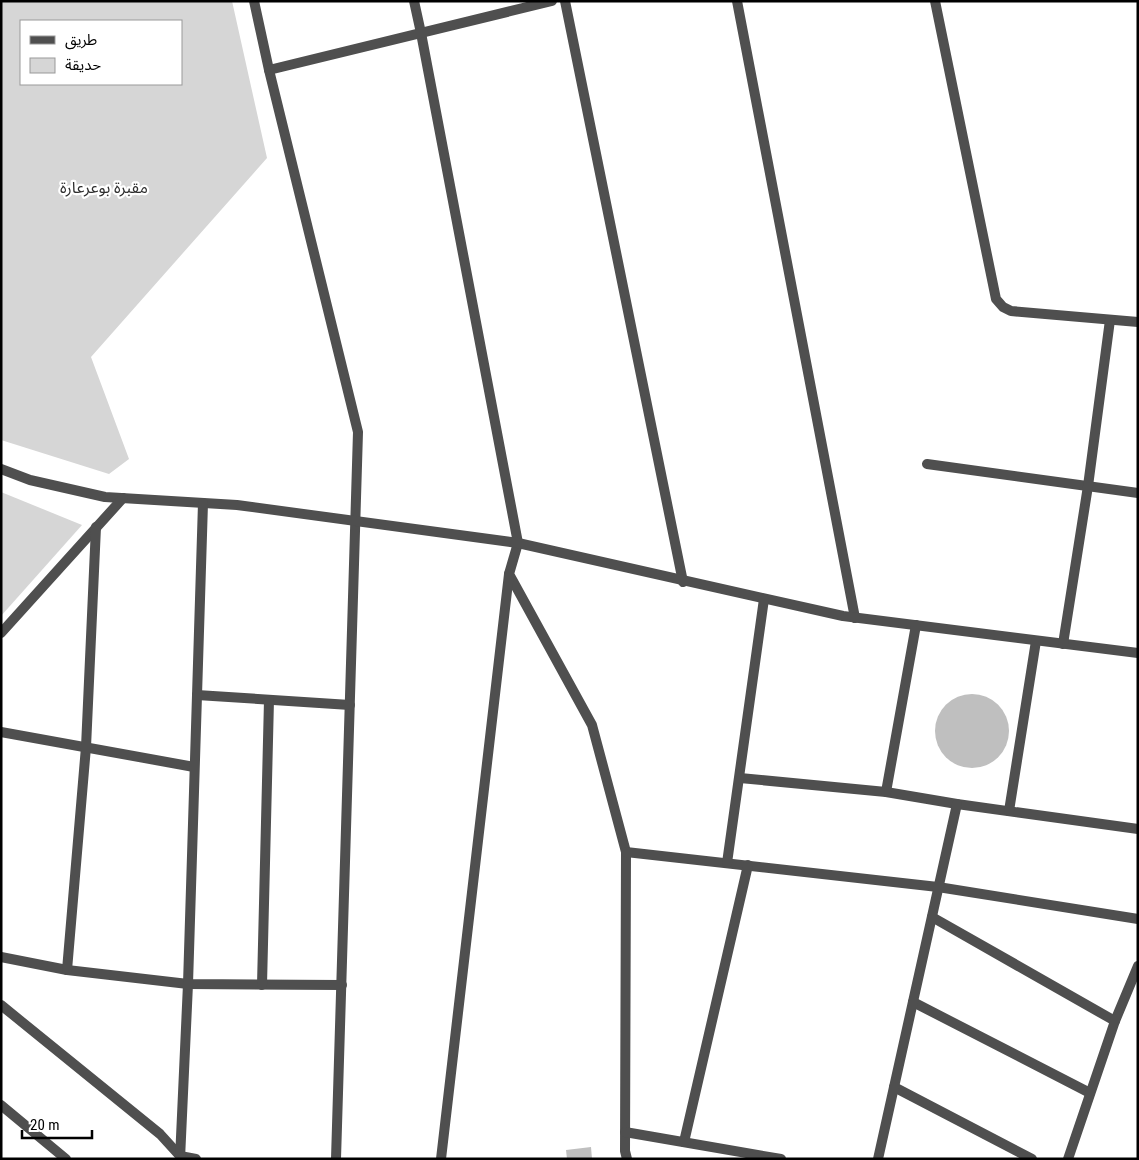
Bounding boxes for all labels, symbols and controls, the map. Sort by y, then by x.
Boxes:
legend [20,20,182,85]
text: طريق [65,31,97,50]
text: حديقة [65,56,101,74]
park label: مقبرة بوعرعارة [60,178,148,197]
scale bar [22,1108,92,1140]
text: 20 m [30,1116,60,1134]

